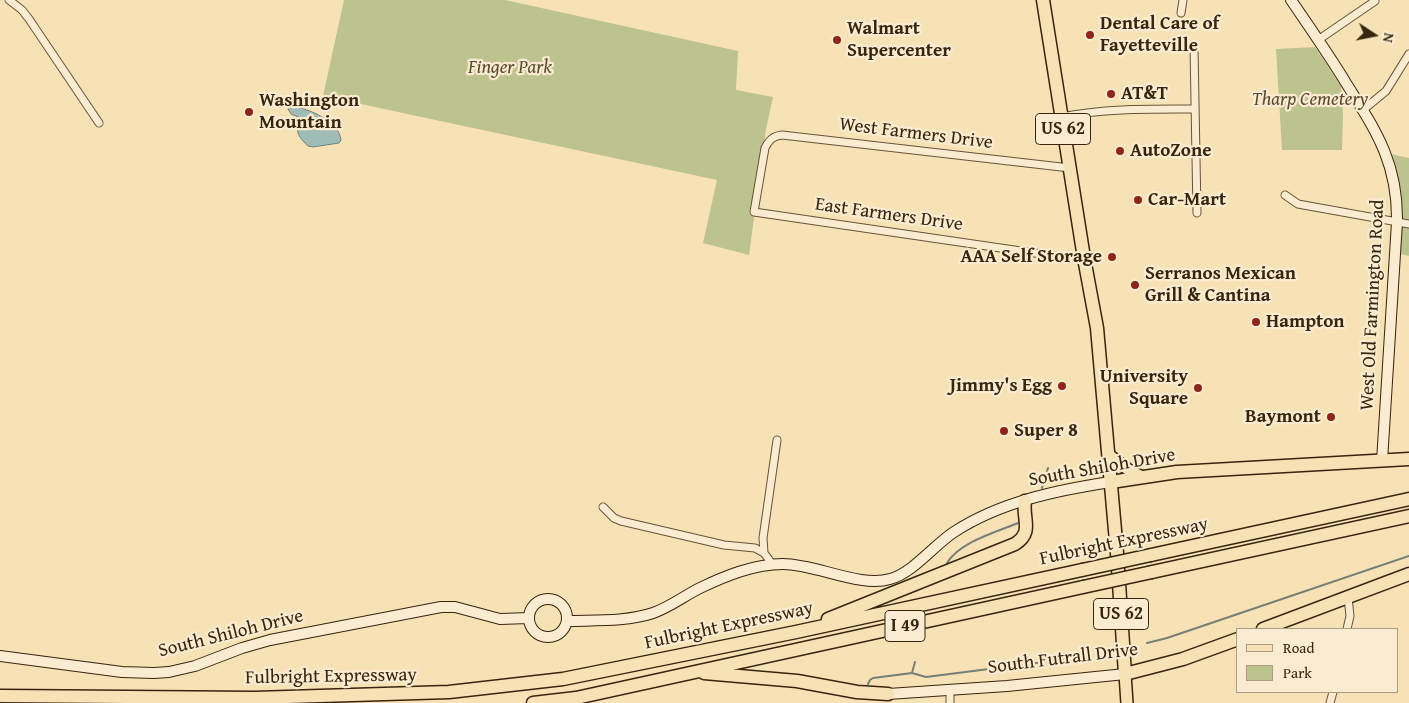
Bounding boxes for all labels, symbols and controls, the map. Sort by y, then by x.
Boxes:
north arrow [1349,10,1399,60]
place label: Dental Care of Fayetteville [1100,13,1219,57]
place label: Walmart Supercenter [847,18,951,62]
marker: Dental Care of Fayetteville [1084,29,1096,41]
text: N [1378,31,1399,44]
marker: Walmart Supercenter [831,34,843,46]
park label: Finger Park [468,57,552,79]
place label: AT&T [1121,83,1168,105]
marker: AT&T [1105,88,1117,100]
park label: Tharp Cemetery [1252,89,1368,111]
place label: Washington Mountain [259,90,359,134]
marker: Washington Mountain [243,106,255,118]
street label: West Farmers Drive [838,113,994,155]
road number: US 62 [1036,114,1090,144]
place label: AutoZone [1130,140,1212,162]
marker: AutoZone [1114,145,1126,157]
place label: Car-Mart [1148,189,1226,211]
street label: East Farmers Drive [814,193,964,237]
marker: Car-Mart [1132,194,1144,206]
street label: West Old Farmington Road [1356,199,1390,411]
place label: AAA Self Storage [960,246,1102,268]
marker: AAA Self Storage [1106,251,1118,263]
place label: Serranos Mexican Grill & Cantina [1145,263,1296,307]
marker: Serranos Mexican Grill & Cantina [1129,279,1141,291]
place label: Hampton [1266,311,1345,333]
marker: Hampton [1250,316,1262,328]
place label: University Square [1100,366,1188,410]
place label: Jimmy's Egg [949,375,1052,397]
marker: Jimmy's Egg [1056,380,1068,392]
marker: University Square [1192,382,1204,394]
place label: Baymont [1245,406,1321,428]
marker: Baymont [1325,411,1337,423]
place label: Super 8 [1014,420,1078,442]
marker: Super 8 [998,425,1010,437]
street label: South Shiloh Drive [1027,444,1177,492]
street label: Fulbright Expressway [1038,513,1210,571]
street label: Fulbright Expressway [643,597,815,655]
road number: US 62 [1094,598,1148,630]
street label: South Shiloh Drive [156,605,306,663]
road number: I 49 [885,610,925,642]
legend [1236,628,1399,693]
text: Road [1283,637,1314,658]
street label: South Futrall Drive [987,638,1139,680]
text: Park [1283,662,1312,683]
street label: Fulbright Expressway [245,664,417,690]

